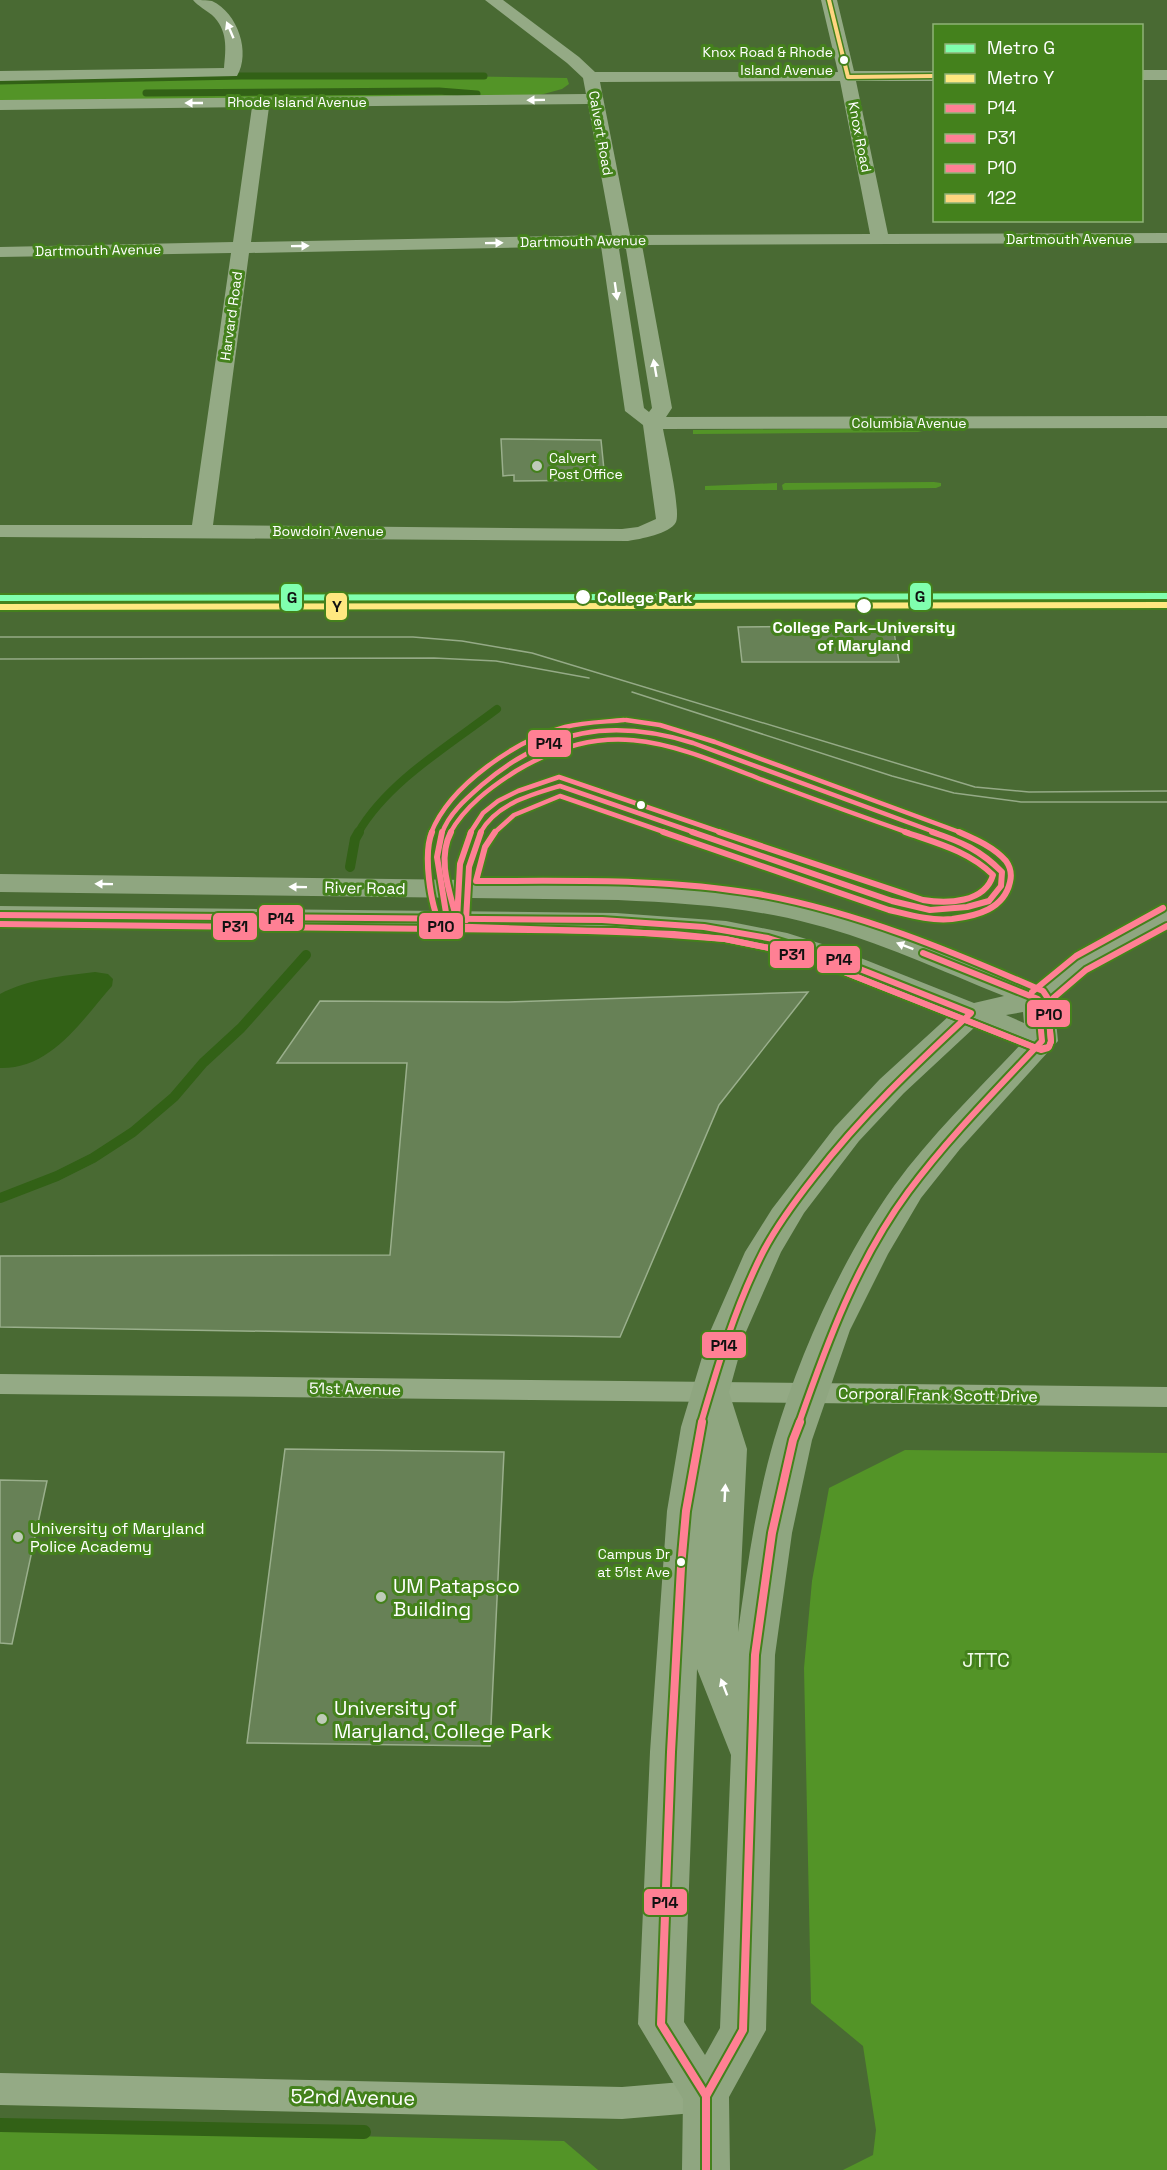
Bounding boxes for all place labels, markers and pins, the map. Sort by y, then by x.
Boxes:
place label: Knox Road & Rhode Island Avenue [702,43,833,79]
marker: Knox Road & Rhode Island Avenue [838,54,850,66]
place label: Calvert Post Office [549,449,623,483]
marker: Calvert Post Office [530,459,544,473]
place label: College Park [597,587,692,608]
marker: College Park [574,588,592,606]
marker: College Park–University of Maryland [855,597,873,615]
place label: College Park–University of Maryland [773,617,955,656]
unlabelled marker [635,799,647,811]
place label: University of Maryland Police Academy [30,1518,205,1557]
marker: University of Maryland Police Academy [11,1530,25,1544]
place label: Campus Dr at 51st Ave [597,1545,670,1581]
marker: Campus Dr at 51st Ave [675,1556,687,1568]
place label: UM Patapsco Building [393,1573,520,1622]
marker: UM Patapsco Building [374,1590,388,1604]
place label: University of Maryland, College Park [334,1695,552,1744]
marker: University of Maryland, College Park [315,1712,329,1726]

